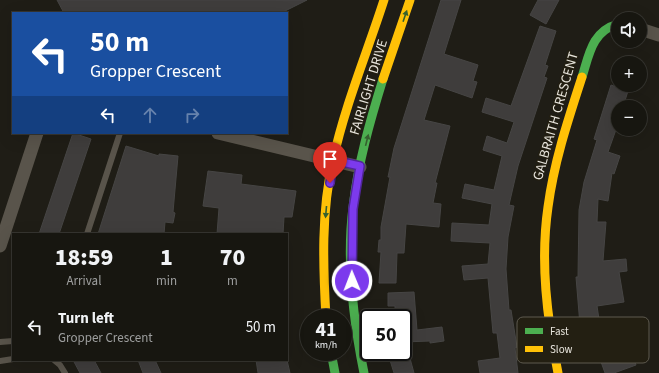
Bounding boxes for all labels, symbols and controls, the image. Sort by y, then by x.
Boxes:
one-way arrow [402,10,408,22]
map controls [611,12,647,136]
button: sound [611,12,647,48]
text: 50 m [90,22,149,62]
icon: left [24,28,76,80]
street label: FAIRLIGHT DRIVE [345,37,393,138]
street label: GALBRAITH CRESCENT [528,49,584,183]
button: + [611,56,647,92]
text: Gropper Crescent [90,59,221,84]
button: − [611,100,647,136]
icon: left [97,104,119,126]
icon: ahead [139,104,161,126]
icon: right [181,104,203,126]
one-way arrow [364,134,370,146]
pin [313,142,347,183]
icon: arrive [319,148,341,170]
one-way arrow [323,206,329,219]
text: 18:59 [55,240,113,275]
text: 1 [160,240,173,275]
text: 70 [220,240,245,275]
position arrow [331,260,373,302]
text: Arrival [67,272,101,290]
text: min [156,272,177,290]
text: m [227,272,238,290]
text: Turn left [58,308,114,329]
speed limit sign: 50 [360,309,412,361]
icon: left [24,316,46,338]
text: 41 [315,316,337,344]
text: 50 m [246,317,276,338]
legend [517,317,649,363]
text: Fast [550,324,569,339]
text: Gropper Crescent [58,329,153,347]
text: km/h [315,338,337,352]
text: Slow [550,342,573,357]

